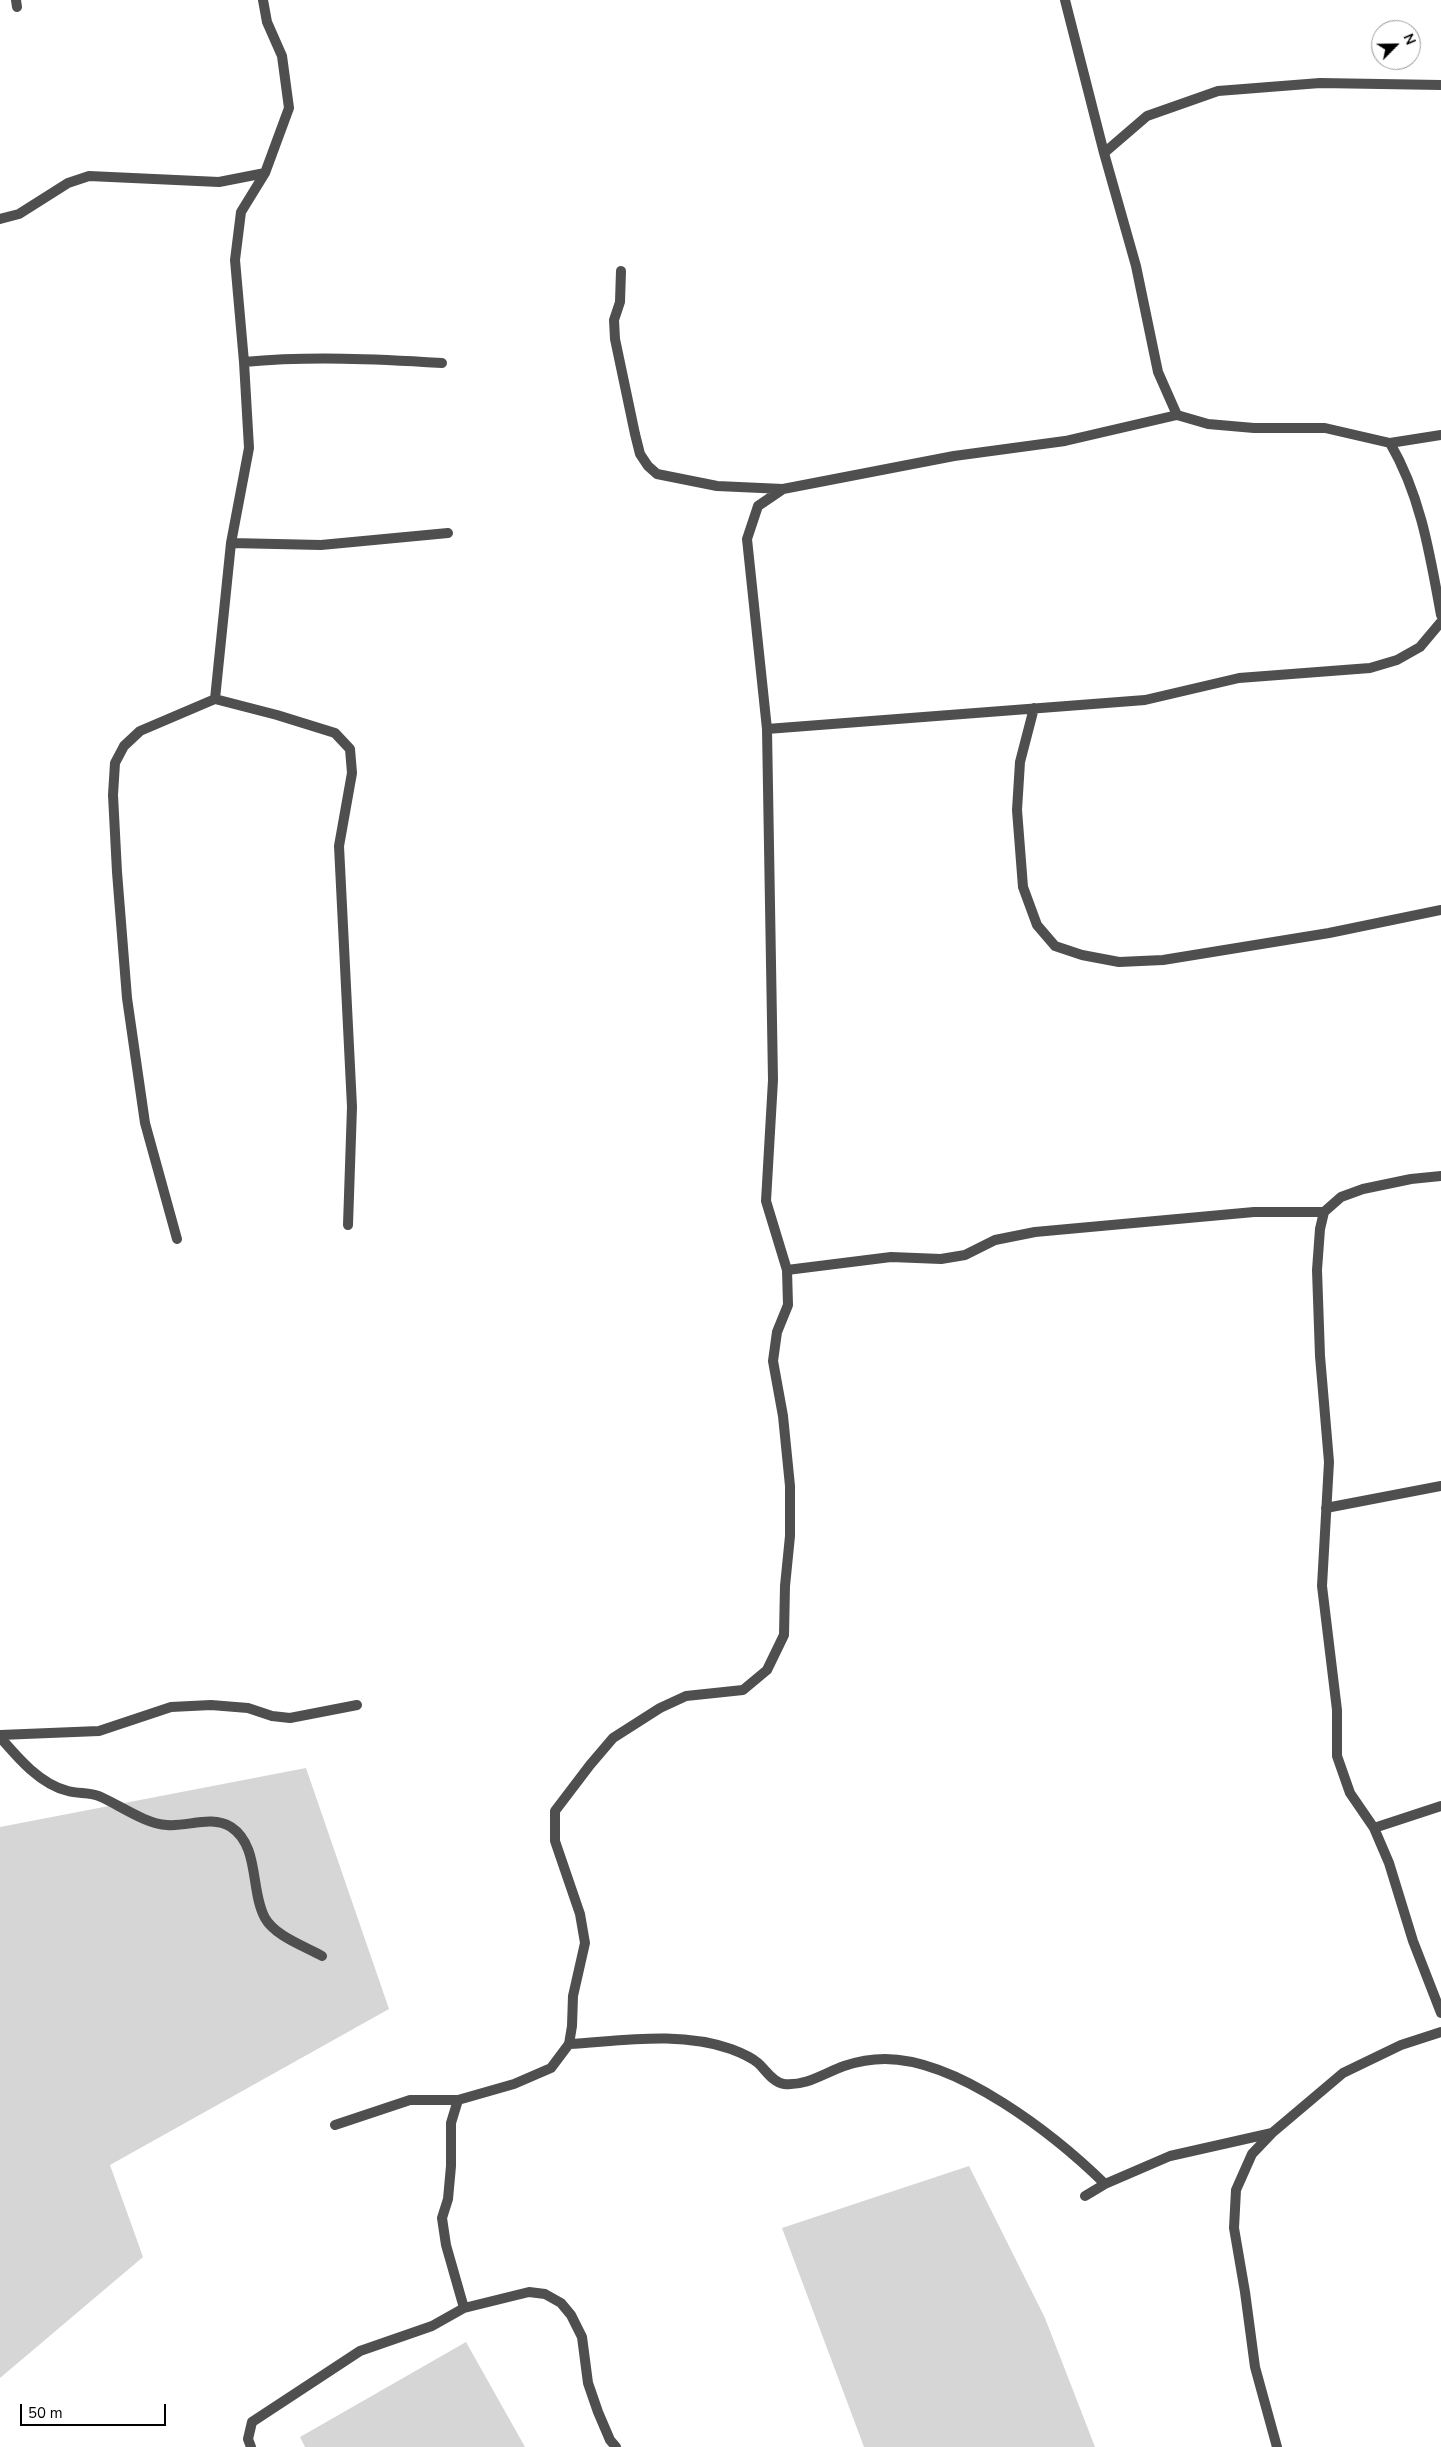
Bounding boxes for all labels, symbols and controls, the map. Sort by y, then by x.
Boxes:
north arrow [1371,20,1421,70]
text: N [1399,31,1420,48]
scale bar [22,2394,169,2426]
text: 50 m [28,2403,63,2423]

